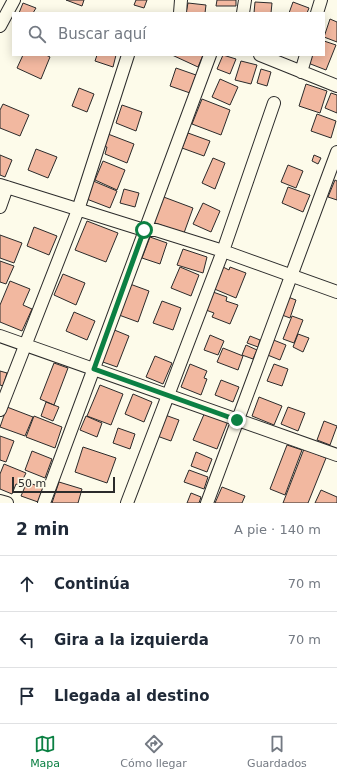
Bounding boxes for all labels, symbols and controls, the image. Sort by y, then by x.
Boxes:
search box [12,12,325,56]
icon: search [26,23,48,45]
text: Buscar aquí [58,25,146,43]
route start [135,221,153,239]
route end [228,411,246,429]
scale bar [12,475,115,494]
text: 50 m [18,477,46,490]
text: 2 min [16,519,69,539]
text: A pie · 140 m [234,522,321,537]
icon: ahead [16,573,38,595]
text: Continúa [54,575,130,593]
text: 70 m [288,576,321,591]
icon: left [16,629,38,651]
text: Gira a la izquierda [54,631,209,649]
text: 70 m [288,632,321,647]
icon: arrive [16,685,38,707]
text: Llegada al destino [54,687,209,705]
tab: Mapa [30,733,60,770]
tab: Cómo llegar [120,733,187,770]
tab: Guardados [247,733,307,770]

